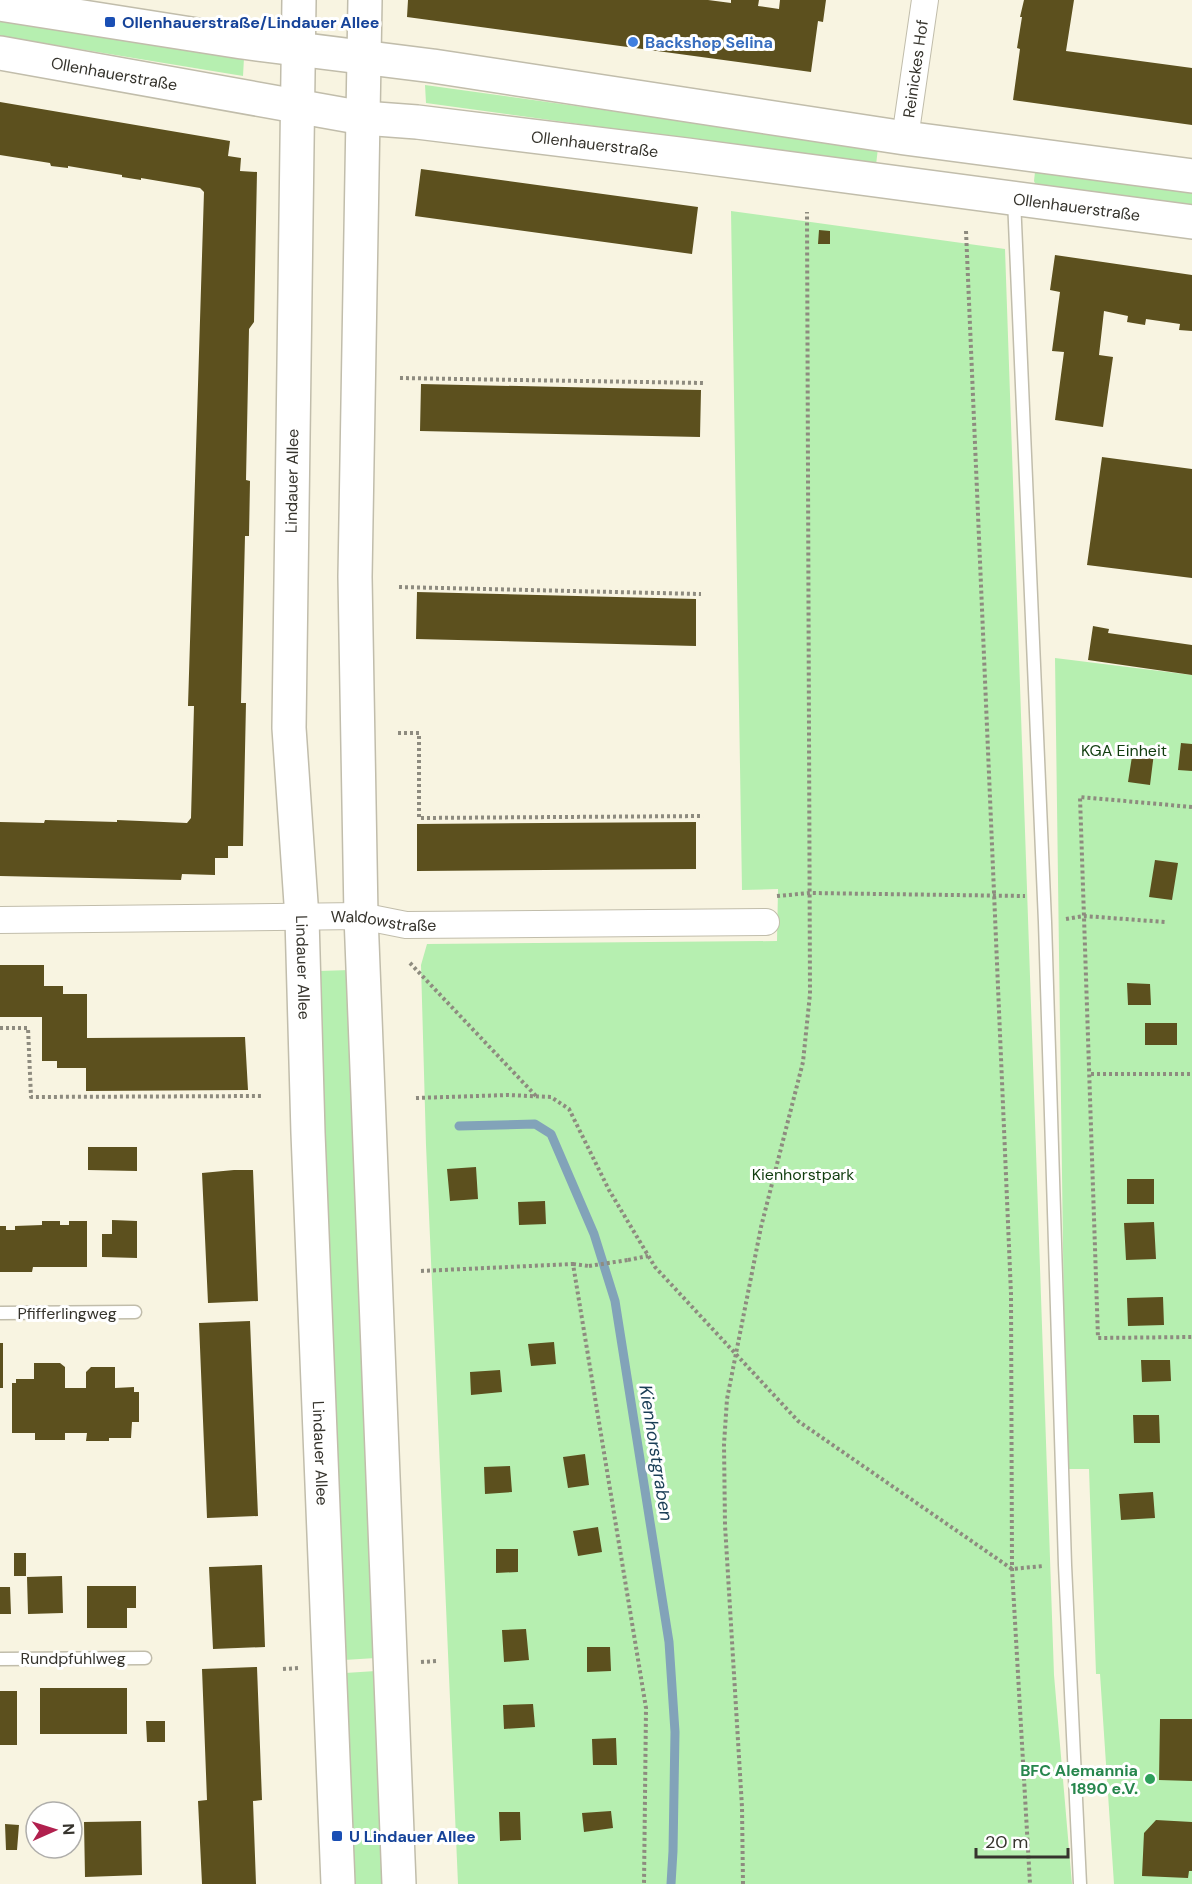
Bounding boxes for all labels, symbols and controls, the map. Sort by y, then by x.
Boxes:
place label: Ollenhauerstraße/Lindauer Allee [122,12,380,33]
marker: Ollenhauerstraße/Lindauer Allee [103,15,117,29]
street label: Reinickes Hof [898,18,933,119]
place label: Backshop Selina [645,32,773,53]
marker: Backshop Selina [626,35,640,49]
street label: Ollenhauerstraße [49,52,179,95]
street label: Ollenhauerstraße [530,126,660,162]
street label: Ollenhauerstraße [1012,188,1141,226]
street label: Lindauer Allee [281,429,303,533]
park label: KGA Einheit [1081,740,1167,761]
street label: Waldowstraße [331,905,436,936]
street label: Lindauer Allee [291,915,315,1020]
park label: Kienhorstpark [752,1164,854,1185]
street label: Pfifferlingweg [17,1303,117,1324]
water label: Kienhorstgraben [633,1383,679,1523]
street label: Lindauer Allee [308,1400,333,1506]
street label: Rundpfuhlweg [20,1648,126,1669]
place label: BFC Alemannia 1890 e.V. [1020,1760,1138,1799]
marker: BFC Alemannia 1890 e.V. [1143,1772,1157,1786]
north arrow [24,1800,84,1860]
scale bar [976,1821,1068,1859]
text: N [58,1823,79,1836]
place label: U Lindauer Allee [349,1826,476,1847]
marker: U Lindauer Allee [330,1829,344,1843]
text: 20 m [985,1830,1028,1854]

